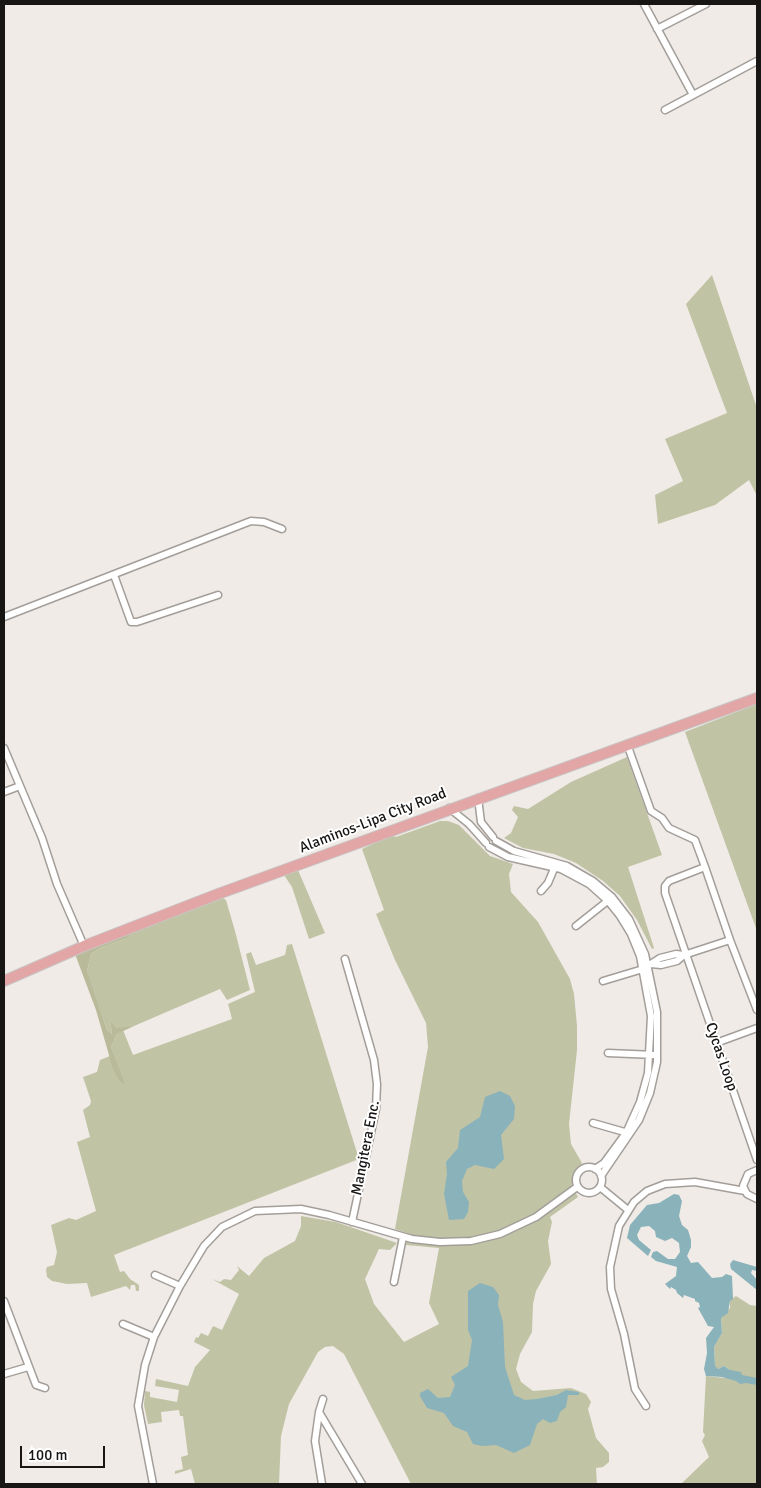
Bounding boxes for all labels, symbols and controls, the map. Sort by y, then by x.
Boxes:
street label: Alaminos-Lipa City Road [297,785,449,857]
street label: Cycas Loop [701,1020,741,1094]
street label: Mangitera Enc. [348,1099,384,1197]
scale bar [22,1436,108,1468]
text: 100 m [28,1446,68,1464]

